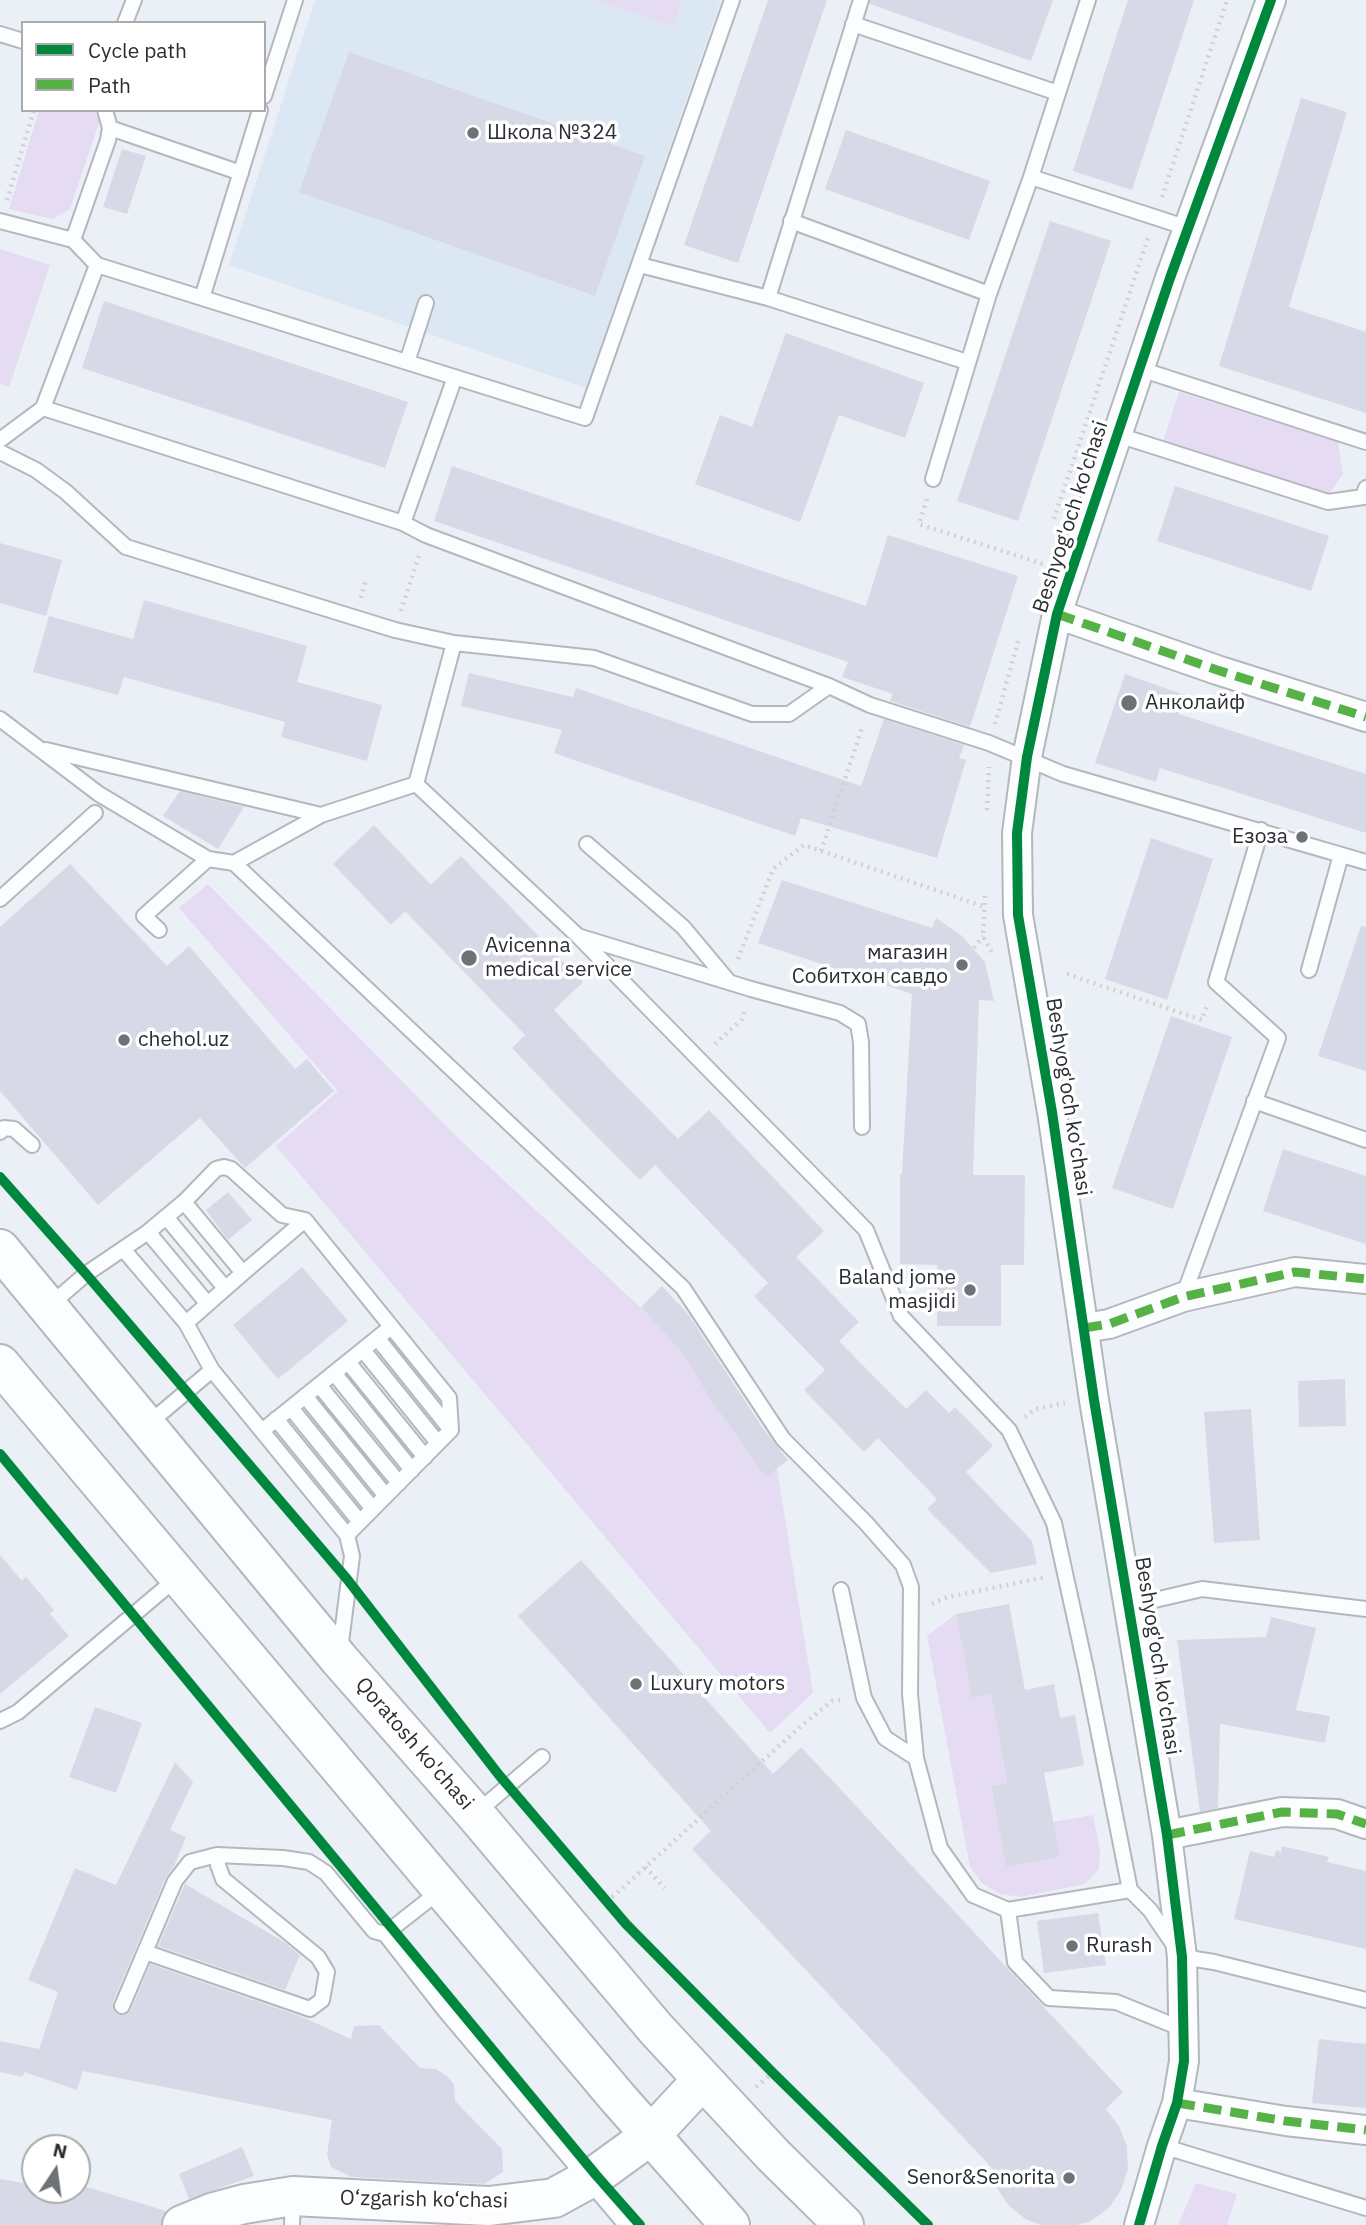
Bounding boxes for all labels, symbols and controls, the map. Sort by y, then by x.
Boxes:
legend [21,21,266,112]
text: Cycle path [88,36,187,64]
text: Path [88,71,131,99]
place label: Школа №324 [487,120,617,146]
marker: Школа №324 [465,125,481,141]
street label: Beshyog'och ko'chasi [1028,418,1114,616]
place label: Анколайф [1145,690,1245,716]
marker: Анколайф [1119,693,1139,713]
place label: Езоза [1232,824,1288,850]
marker: Езоза [1294,829,1310,845]
place label: Avicenna medical service [485,933,632,983]
place label: магазин Собитхон савдо [792,940,948,990]
marker: Avicenna medical service [459,948,479,968]
marker: магазин Собитхон савдо [954,957,970,973]
street label: Beshyog'och ko'chasi [1040,996,1096,1198]
place label: chehol.uz [138,1027,229,1053]
marker: chehol.uz [116,1032,132,1048]
place label: Baland jome masjidi [838,1265,956,1315]
marker: Baland jome masjidi [962,1282,978,1298]
street label: Beshyog'och ko'chasi [1129,1555,1185,1757]
place label: Luxury motors [650,1671,785,1697]
street label: Qoratosh ko'chasi [350,1673,478,1815]
marker: Luxury motors [628,1676,644,1692]
place label: Rurash [1086,1933,1152,1959]
marker: Rurash [1064,1938,1080,1954]
north arrow [21,2134,91,2204]
text: N [51,2137,70,2164]
place label: Senor&Senorita [907,2165,1055,2191]
marker: Senor&Senorita [1061,2170,1077,2186]
street label: O‘zgarish ko‘chasi [340,2186,508,2214]

